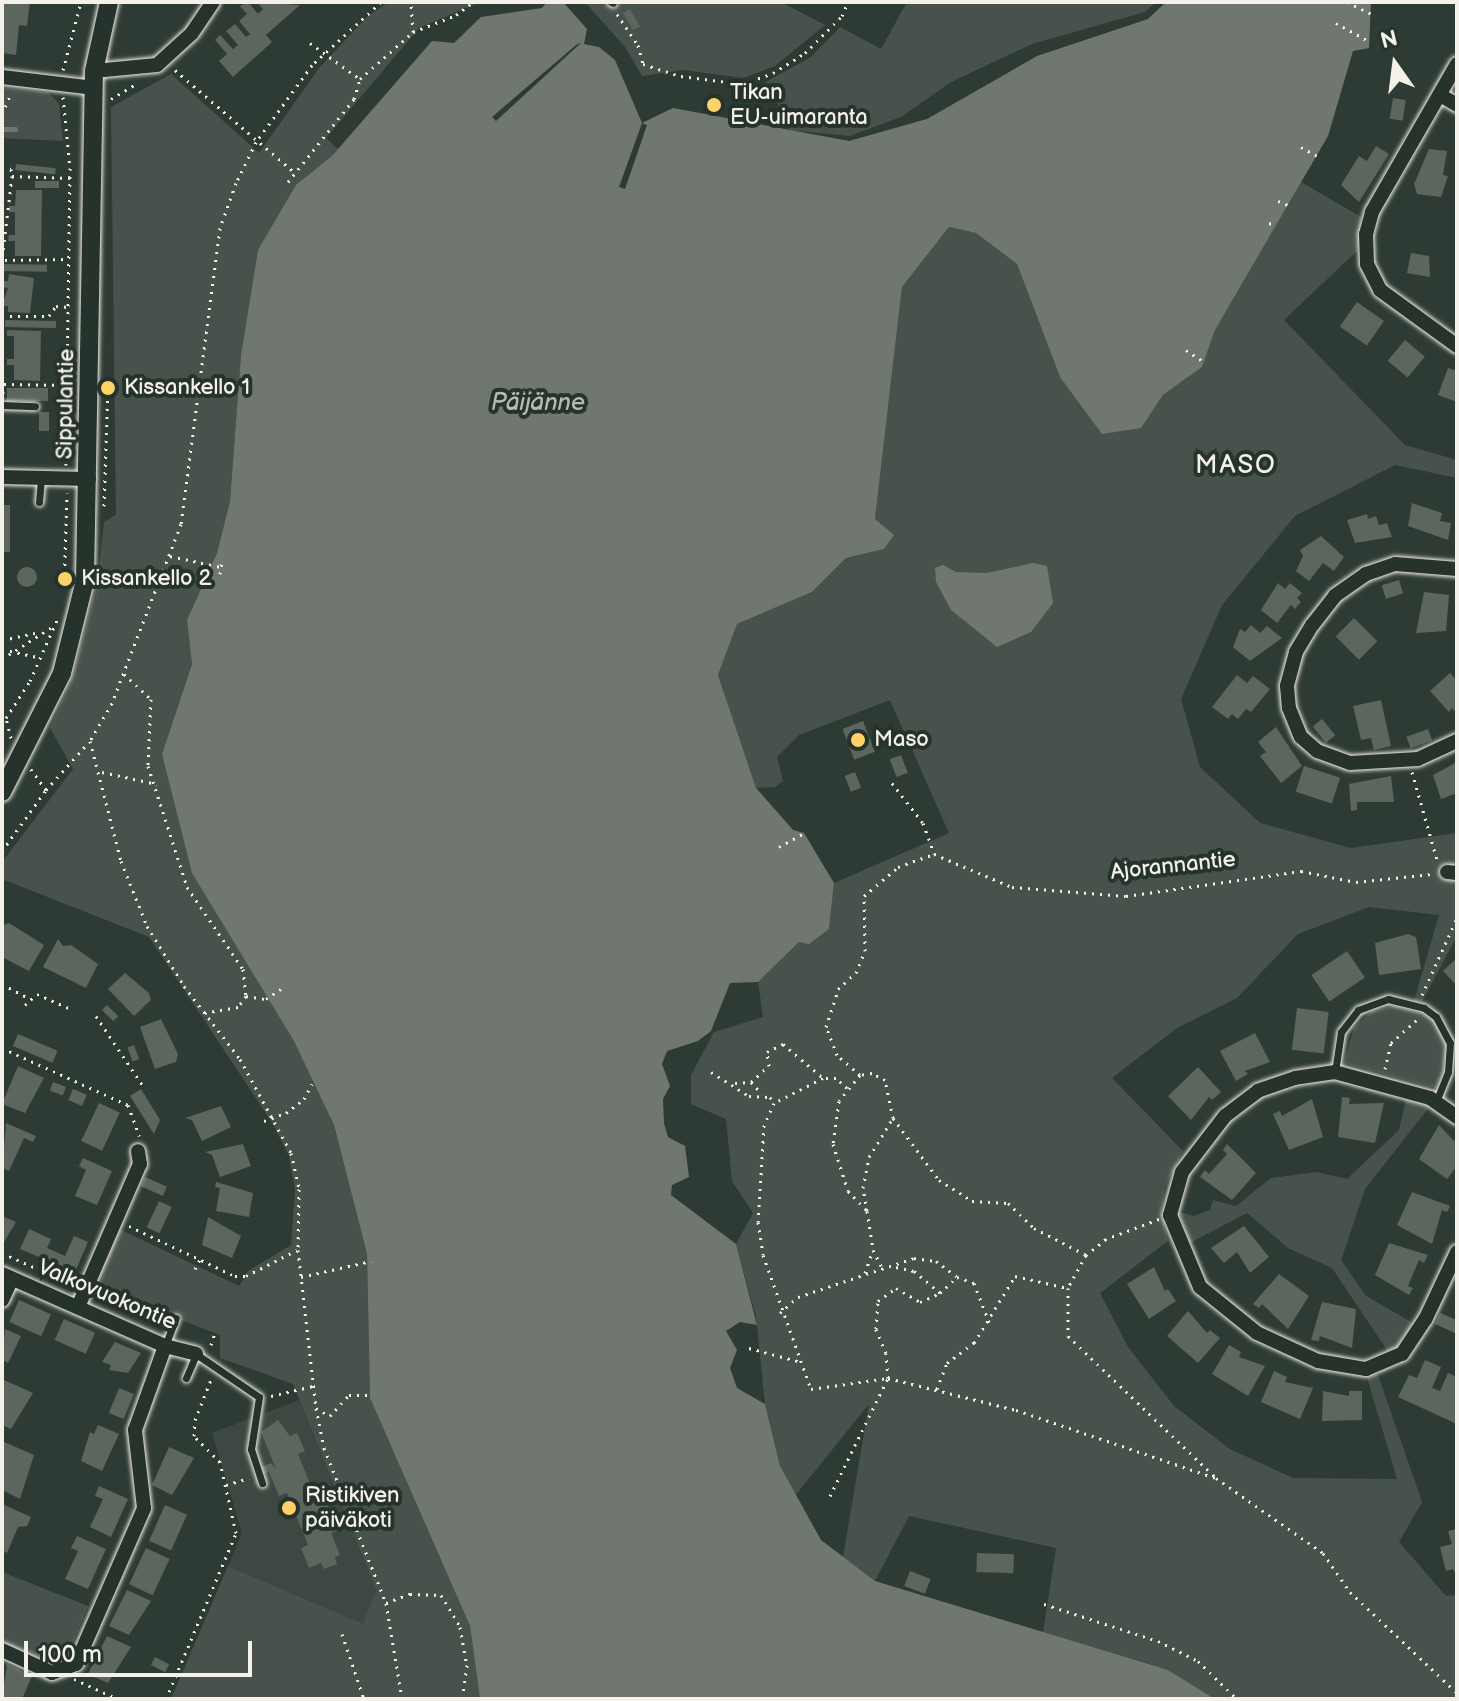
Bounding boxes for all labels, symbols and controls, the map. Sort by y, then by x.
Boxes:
north arrow [1355,24,1435,104]
text: N [1378,25,1400,55]
place label: Tikan EU-uimaranta [730,79,868,130]
marker: Tikan EU-uimaranta [705,96,723,114]
street label: Sippulantie [52,348,80,460]
place label: Kissankello 1 [124,375,250,401]
marker: Kissankello 1 [99,379,117,397]
water label: Päijänne [491,389,585,417]
district label: MASO [1195,450,1277,482]
place label: Kissankello 2 [81,566,212,592]
marker: Kissankello 2 [56,570,74,588]
place label: Maso [874,727,929,753]
marker: Maso [849,731,867,749]
street label: Ajorannantie [1109,846,1237,886]
street label: Valkovuokontie [34,1254,180,1336]
place label: Ristikiven päiväkoti [305,1482,400,1534]
marker: Ristikiven päiväkoti [280,1499,298,1517]
scale bar [28,1625,256,1675]
text: 100 m [38,1640,102,1669]

